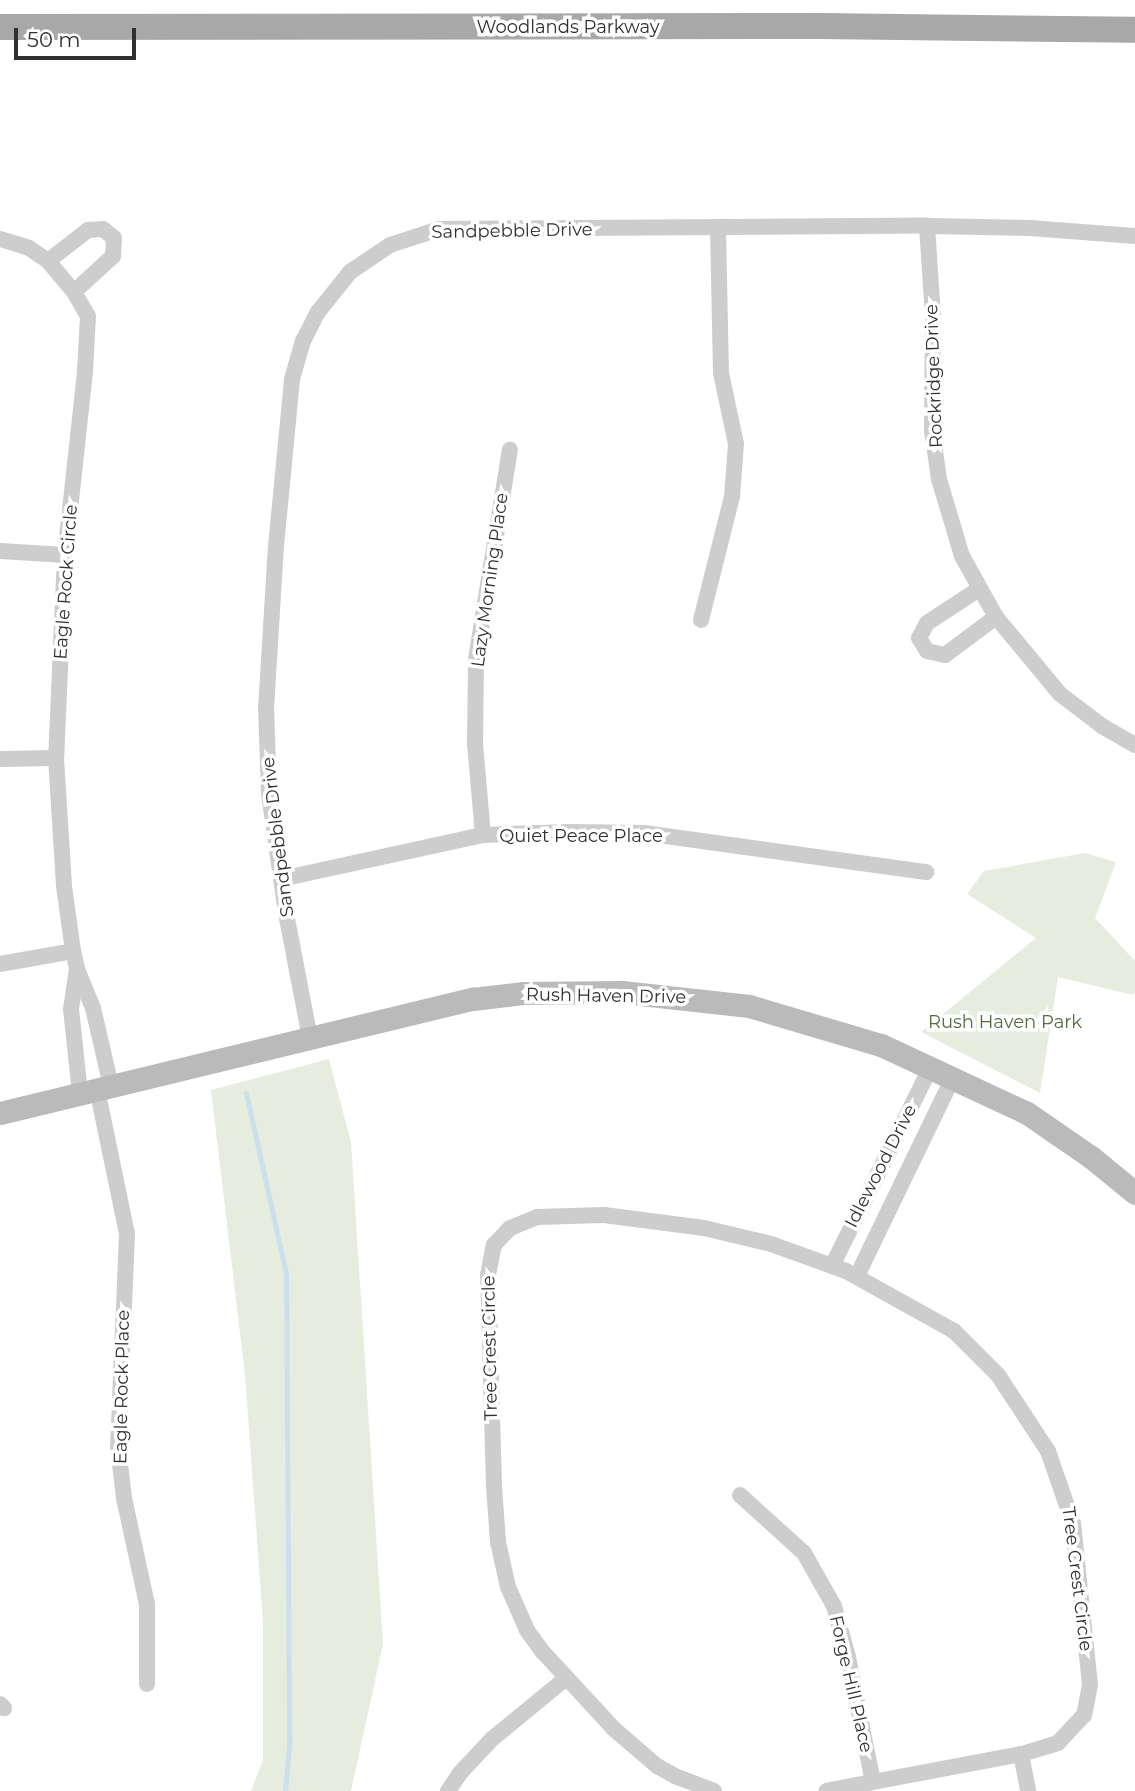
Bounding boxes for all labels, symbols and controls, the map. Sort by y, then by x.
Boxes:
scale bar [18,14,140,58]
street label: Woodlands Parkway [476,16,660,38]
text: 50 m [27,27,81,52]
street label: Sandpebble Drive [431,219,593,243]
street label: Rockridge Drive [921,304,947,448]
street label: Lazy Morning Place [467,492,513,668]
street label: Eagle Rock Circle [50,504,82,660]
street label: Sandpebble Drive [257,756,299,918]
street label: Quiet Peace Place [499,825,663,847]
street label: Rush Haven Drive [526,984,686,1008]
park label: Rush Haven Park [928,1011,1082,1033]
street label: Idlewood Drive [841,1101,921,1231]
street label: Tree Crest Circle [478,1275,502,1421]
street label: Eagle Rock Place [110,1310,134,1464]
street label: Tree Crest Circle [1057,1506,1097,1652]
street label: Forge Hill Place [825,1613,877,1755]

